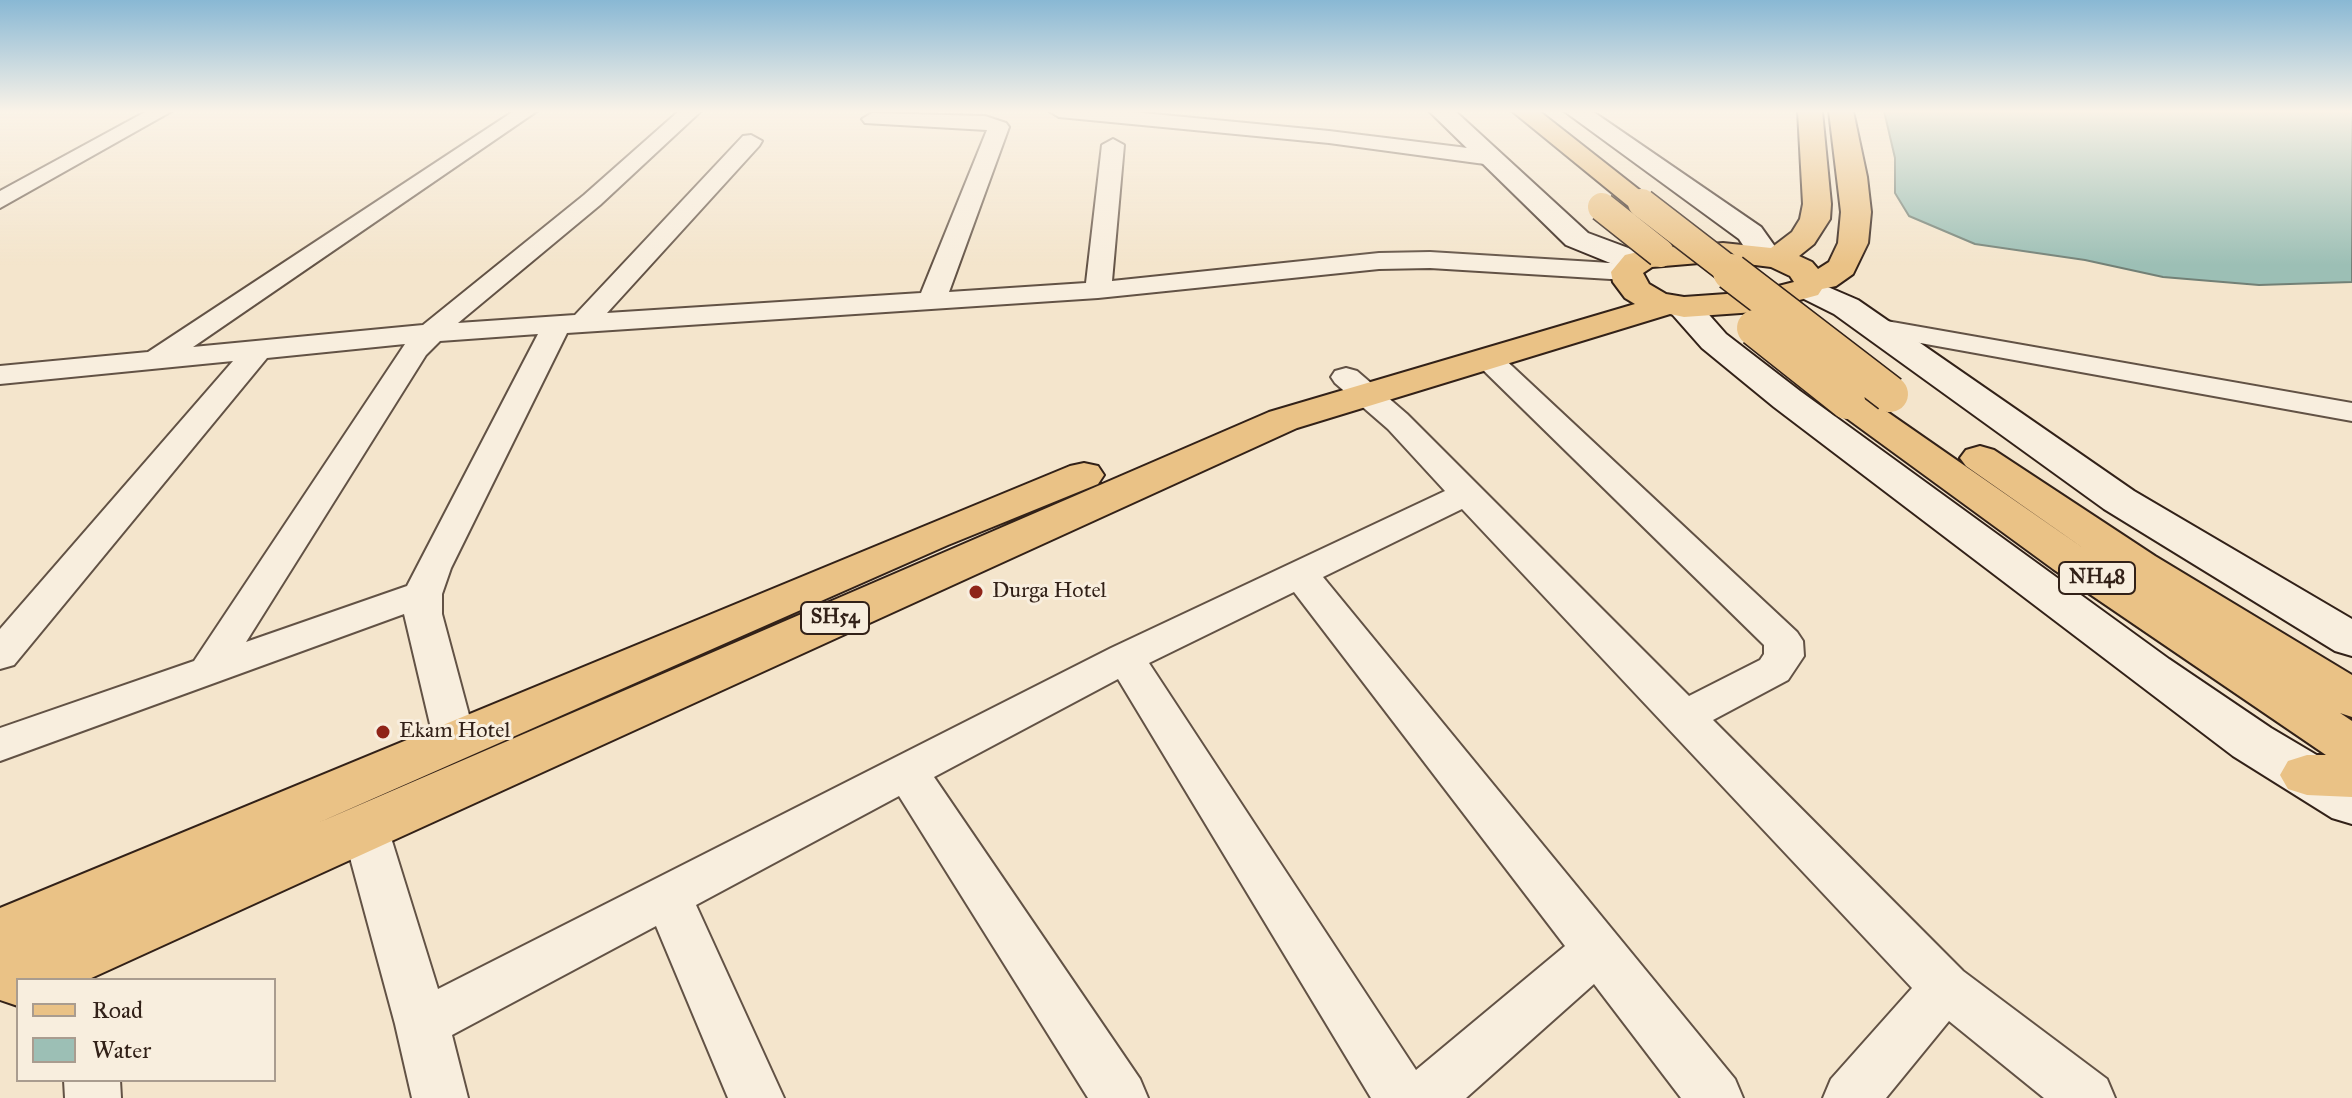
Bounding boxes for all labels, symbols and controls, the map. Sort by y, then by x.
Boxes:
road number: NH48 [2059,562,2135,594]
place label: Durga Hotel [992,579,1107,605]
marker: Durga Hotel [967,583,985,601]
road number: SH54 [801,602,869,634]
place label: Ekam Hotel [399,719,510,745]
marker: Ekam Hotel [374,723,392,741]
legend [16,978,276,1082]
text: Road [92,995,143,1025]
text: Water [92,1035,151,1065]

